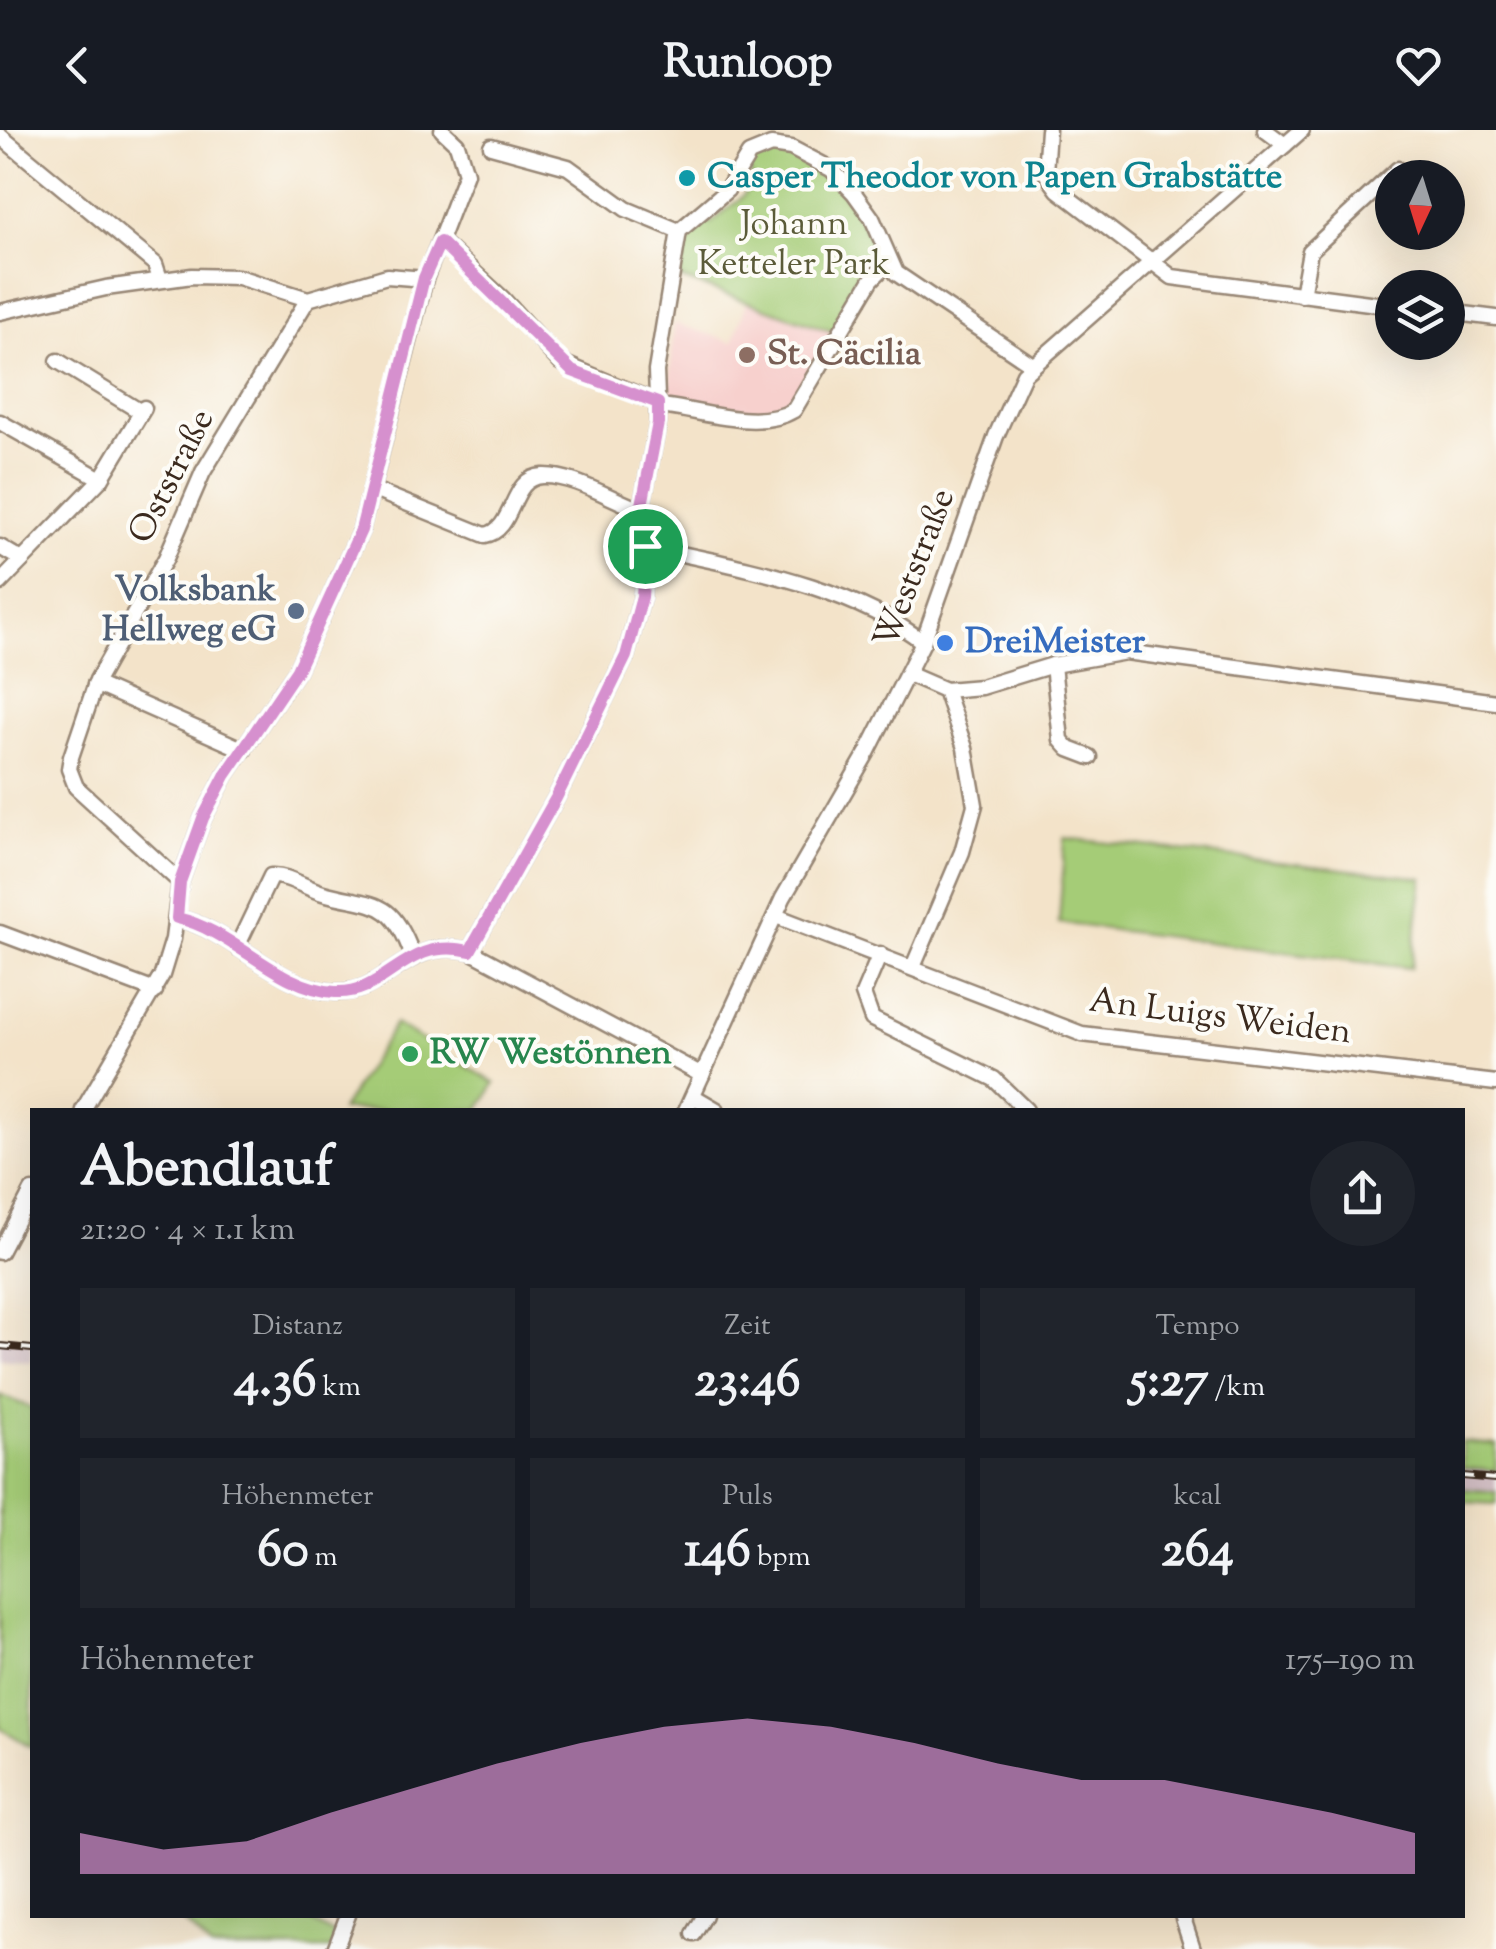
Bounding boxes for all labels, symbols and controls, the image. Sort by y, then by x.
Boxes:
text: Runloop [663,33,833,98]
icon: back [50,38,105,93]
icon: heart [1391,38,1446,93]
place label: Casper Theodor von Papen Grabstätte [707,153,1282,204]
north arrow [1375,160,1465,250]
map controls [1375,160,1465,360]
marker: Casper Theodor von Papen Grabstätte [676,167,698,189]
park label: Johann Ketteler Park [697,200,891,291]
button: layers [1375,270,1465,360]
place label: St. Cäcilia [767,330,921,381]
marker: St. Cäcilia [736,344,758,366]
street label: Oststraße [117,401,229,553]
street label: Weststraße [862,482,970,656]
pin [603,504,688,589]
icon: arrive [618,519,673,574]
place label: Volksbank Hellweg eG [102,566,276,657]
marker: Volksbank Hellweg eG [285,600,307,622]
place label: DreiMeister [965,618,1146,669]
marker: DreiMeister [934,632,956,654]
street label: An Luigs Weiden [1086,977,1354,1059]
place label: RW Westönnen [430,1029,672,1080]
marker: RW Westönnen [399,1043,421,1065]
text: Abendlauf [80,1131,333,1210]
button: share [1310,1141,1415,1246]
text: 21:20 · 4 × 1.1 km [80,1208,295,1254]
text: Distanz [252,1307,343,1347]
text: Zeit [724,1307,771,1347]
text: Tempo [1155,1307,1240,1347]
text: 4.36 [234,1347,317,1419]
text: 23:46 [694,1347,801,1419]
text: 5:27 [1130,1347,1208,1419]
text: km [317,1368,361,1408]
text: /km [1208,1368,1265,1408]
text: Höhenmeter [222,1477,374,1517]
text: Puls [722,1477,773,1517]
text: kcal [1173,1477,1222,1517]
text: 60 [257,1517,309,1589]
text: 146 [684,1517,751,1589]
text: 264 [1161,1517,1234,1589]
text: m [309,1538,338,1578]
text: bpm [751,1538,811,1578]
text: Höhenmeter [80,1638,254,1684]
text: 175–190 m [1285,1638,1415,1684]

